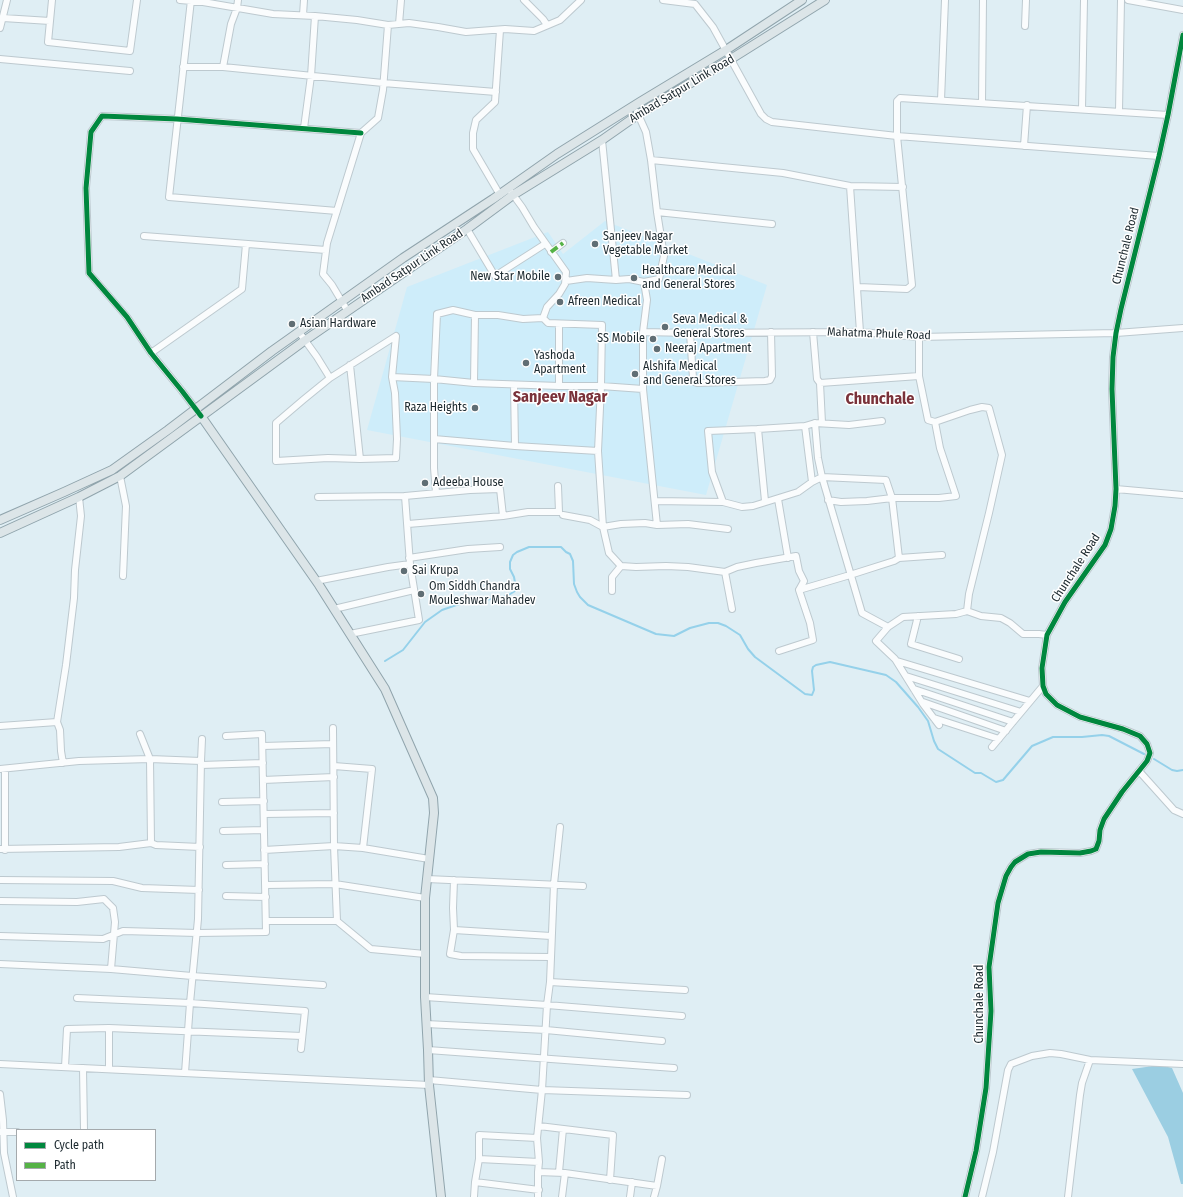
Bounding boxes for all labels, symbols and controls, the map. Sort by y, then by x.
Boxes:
street label: Ambad Satpur Link Road [627,52,737,126]
street label: Chunchale Road [1109,206,1143,286]
street label: Ambad Satpur Link Road [358,226,466,306]
place label: Sanjeev Nagar Vegetable Market [603,230,688,258]
marker: Sanjeev Nagar Vegetable Market [590,239,600,249]
place label: Healthcare Medical and General Stores [642,264,736,292]
place label: New Star Mobile [470,270,550,284]
marker: New Star Mobile [553,272,563,282]
marker: Healthcare Medical and General Stores [629,273,639,283]
place label: Afreen Medical [568,295,641,309]
marker: Afreen Medical [555,297,565,307]
place label: Seva Medical & General Stores [673,313,747,341]
place label: Asian Hardware [300,317,376,331]
marker: Asian Hardware [287,319,297,329]
marker: Seva Medical & General Stores [660,322,670,332]
street label: Mahatma Phule Road [827,325,931,343]
place label: SS Mobile [597,332,645,346]
marker: SS Mobile [648,334,658,344]
place label: Neeraj Apartment [665,342,752,356]
marker: Neeraj Apartment [652,344,662,354]
place label: Yashoda Apartment [534,349,586,377]
marker: Yashoda Apartment [521,358,531,368]
place label: Alshifa Medical and General Stores [643,360,736,388]
marker: Alshifa Medical and General Stores [630,369,640,379]
district label: Sanjeev Nagar [513,388,607,408]
district label: Chunchale [846,390,914,410]
place label: Raza Heights [404,401,467,415]
marker: Raza Heights [470,403,480,413]
place label: Adeeba House [433,476,503,490]
marker: Adeeba House [420,478,430,488]
street label: Chunchale Road [1048,531,1104,605]
place label: Sai Krupa [412,564,459,578]
marker: Sai Krupa [399,566,409,576]
place label: Om Siddh Chandra Mouleshwar Mahadev [429,580,535,608]
marker: Om Siddh Chandra Mouleshwar Mahadev [416,589,426,599]
street label: Chunchale Road [973,965,987,1043]
legend [16,1129,156,1181]
text: Cycle path [54,1138,104,1152]
text: Path [54,1158,76,1172]

